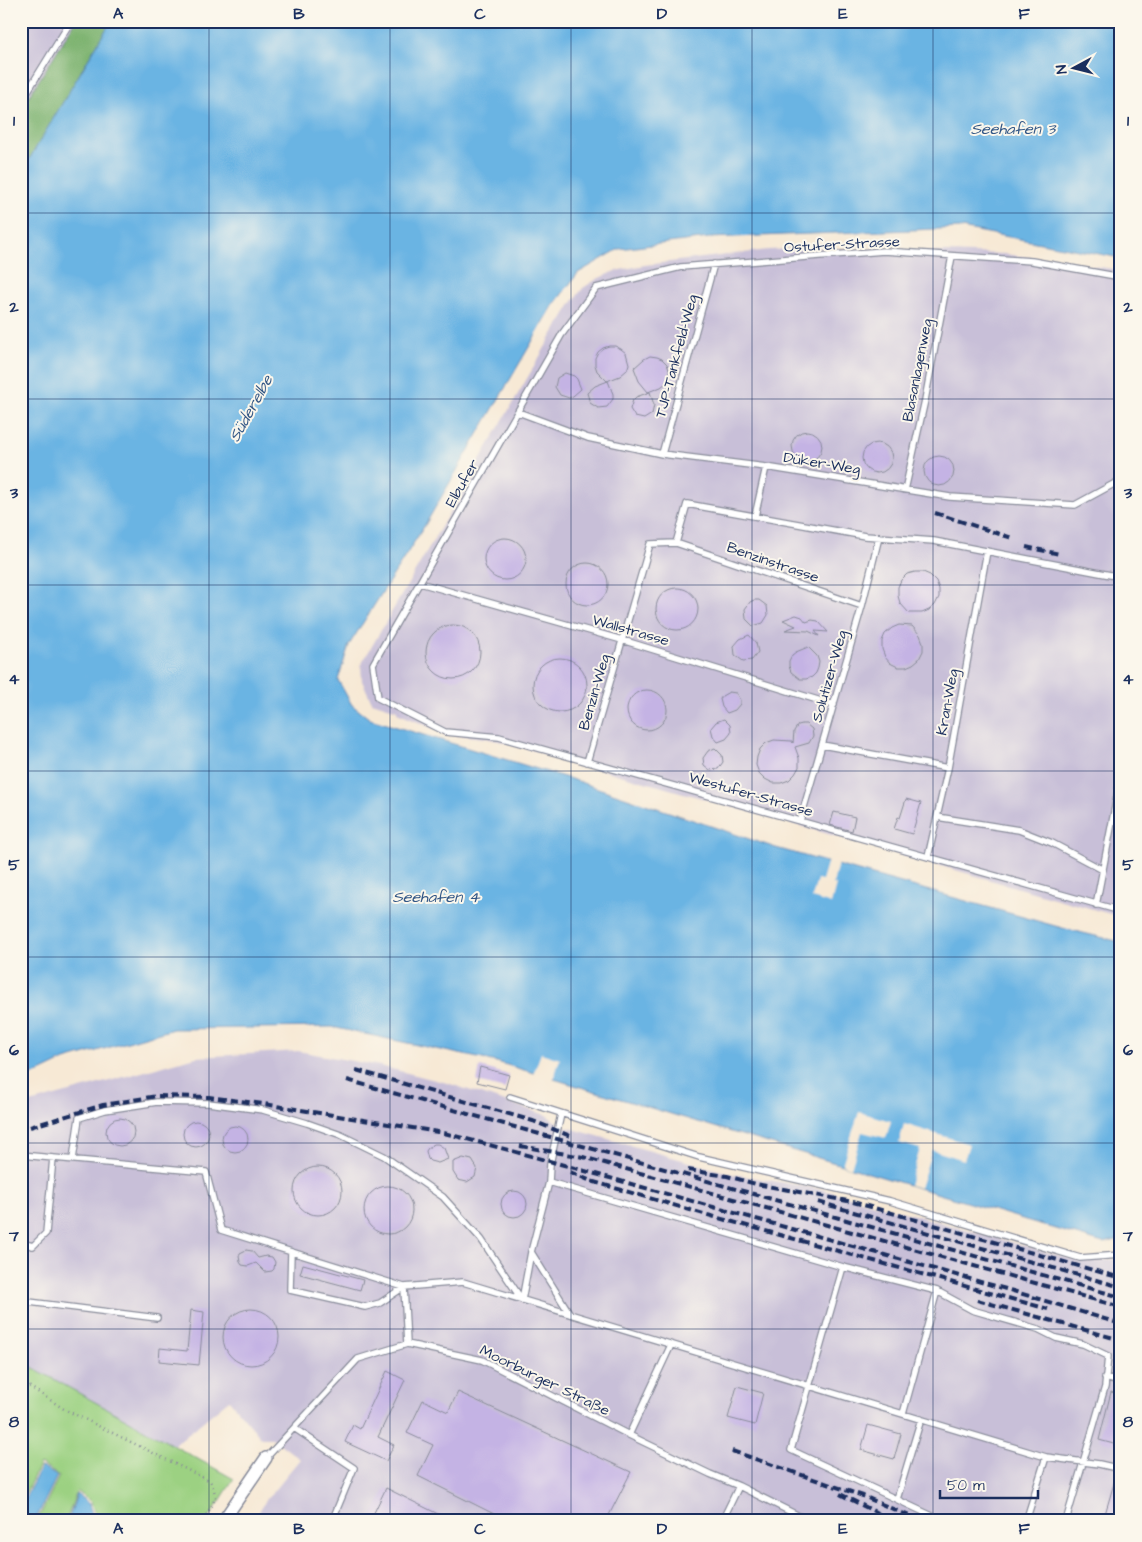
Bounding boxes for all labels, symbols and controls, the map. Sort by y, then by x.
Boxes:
text: A [113,3,124,25]
text: B [293,3,305,25]
text: C [474,3,486,25]
text: D [657,3,668,25]
text: E [838,3,848,25]
text: F [1018,3,1030,25]
north arrow [1050,42,1100,92]
text: N [1052,64,1073,75]
text: 1 [13,110,16,132]
text: 1 [1127,110,1130,132]
water label: Seehafen 3 [971,118,1057,140]
street label: Ostufer-Strasse [784,231,901,258]
street label: TJP-Tankfeld-Weg [650,292,704,420]
text: 2 [8,296,19,318]
text: 2 [1122,296,1133,318]
street label: Blasanlagenweg [897,316,939,424]
water label: Süderelbe [224,370,279,446]
street label: Düker-Weg [782,447,862,481]
street label: Elbufer [440,455,485,511]
text: 3 [9,482,19,504]
text: 3 [1123,482,1133,504]
street label: Benzinstrasse [724,537,822,588]
street label: Wallstrasse [590,609,672,651]
street label: Solutizer-Weg [806,627,854,725]
street label: Benzin-Weg [574,651,616,733]
street label: Kran-Weg [931,667,965,737]
text: 4 [9,668,20,690]
text: 4 [1123,668,1134,690]
street label: Westufer-Strasse [686,767,815,822]
text: 5 [8,854,20,876]
text: 5 [1122,854,1134,876]
water label: Seehafen 4 [392,886,481,908]
text: 6 [9,1039,19,1061]
text: 6 [1123,1039,1133,1061]
text: 7 [8,1225,19,1247]
text: 7 [1122,1225,1133,1247]
street label: Moorburger Straße [476,1340,613,1422]
text: 8 [9,1411,20,1433]
text: 8 [1123,1411,1134,1433]
scale bar [940,1467,1037,1499]
text: 50 m [947,1475,985,1496]
text: A [113,1518,124,1540]
text: B [293,1518,305,1540]
text: C [474,1518,486,1540]
text: D [657,1518,668,1540]
text: E [838,1518,848,1540]
text: F [1018,1518,1030,1540]

